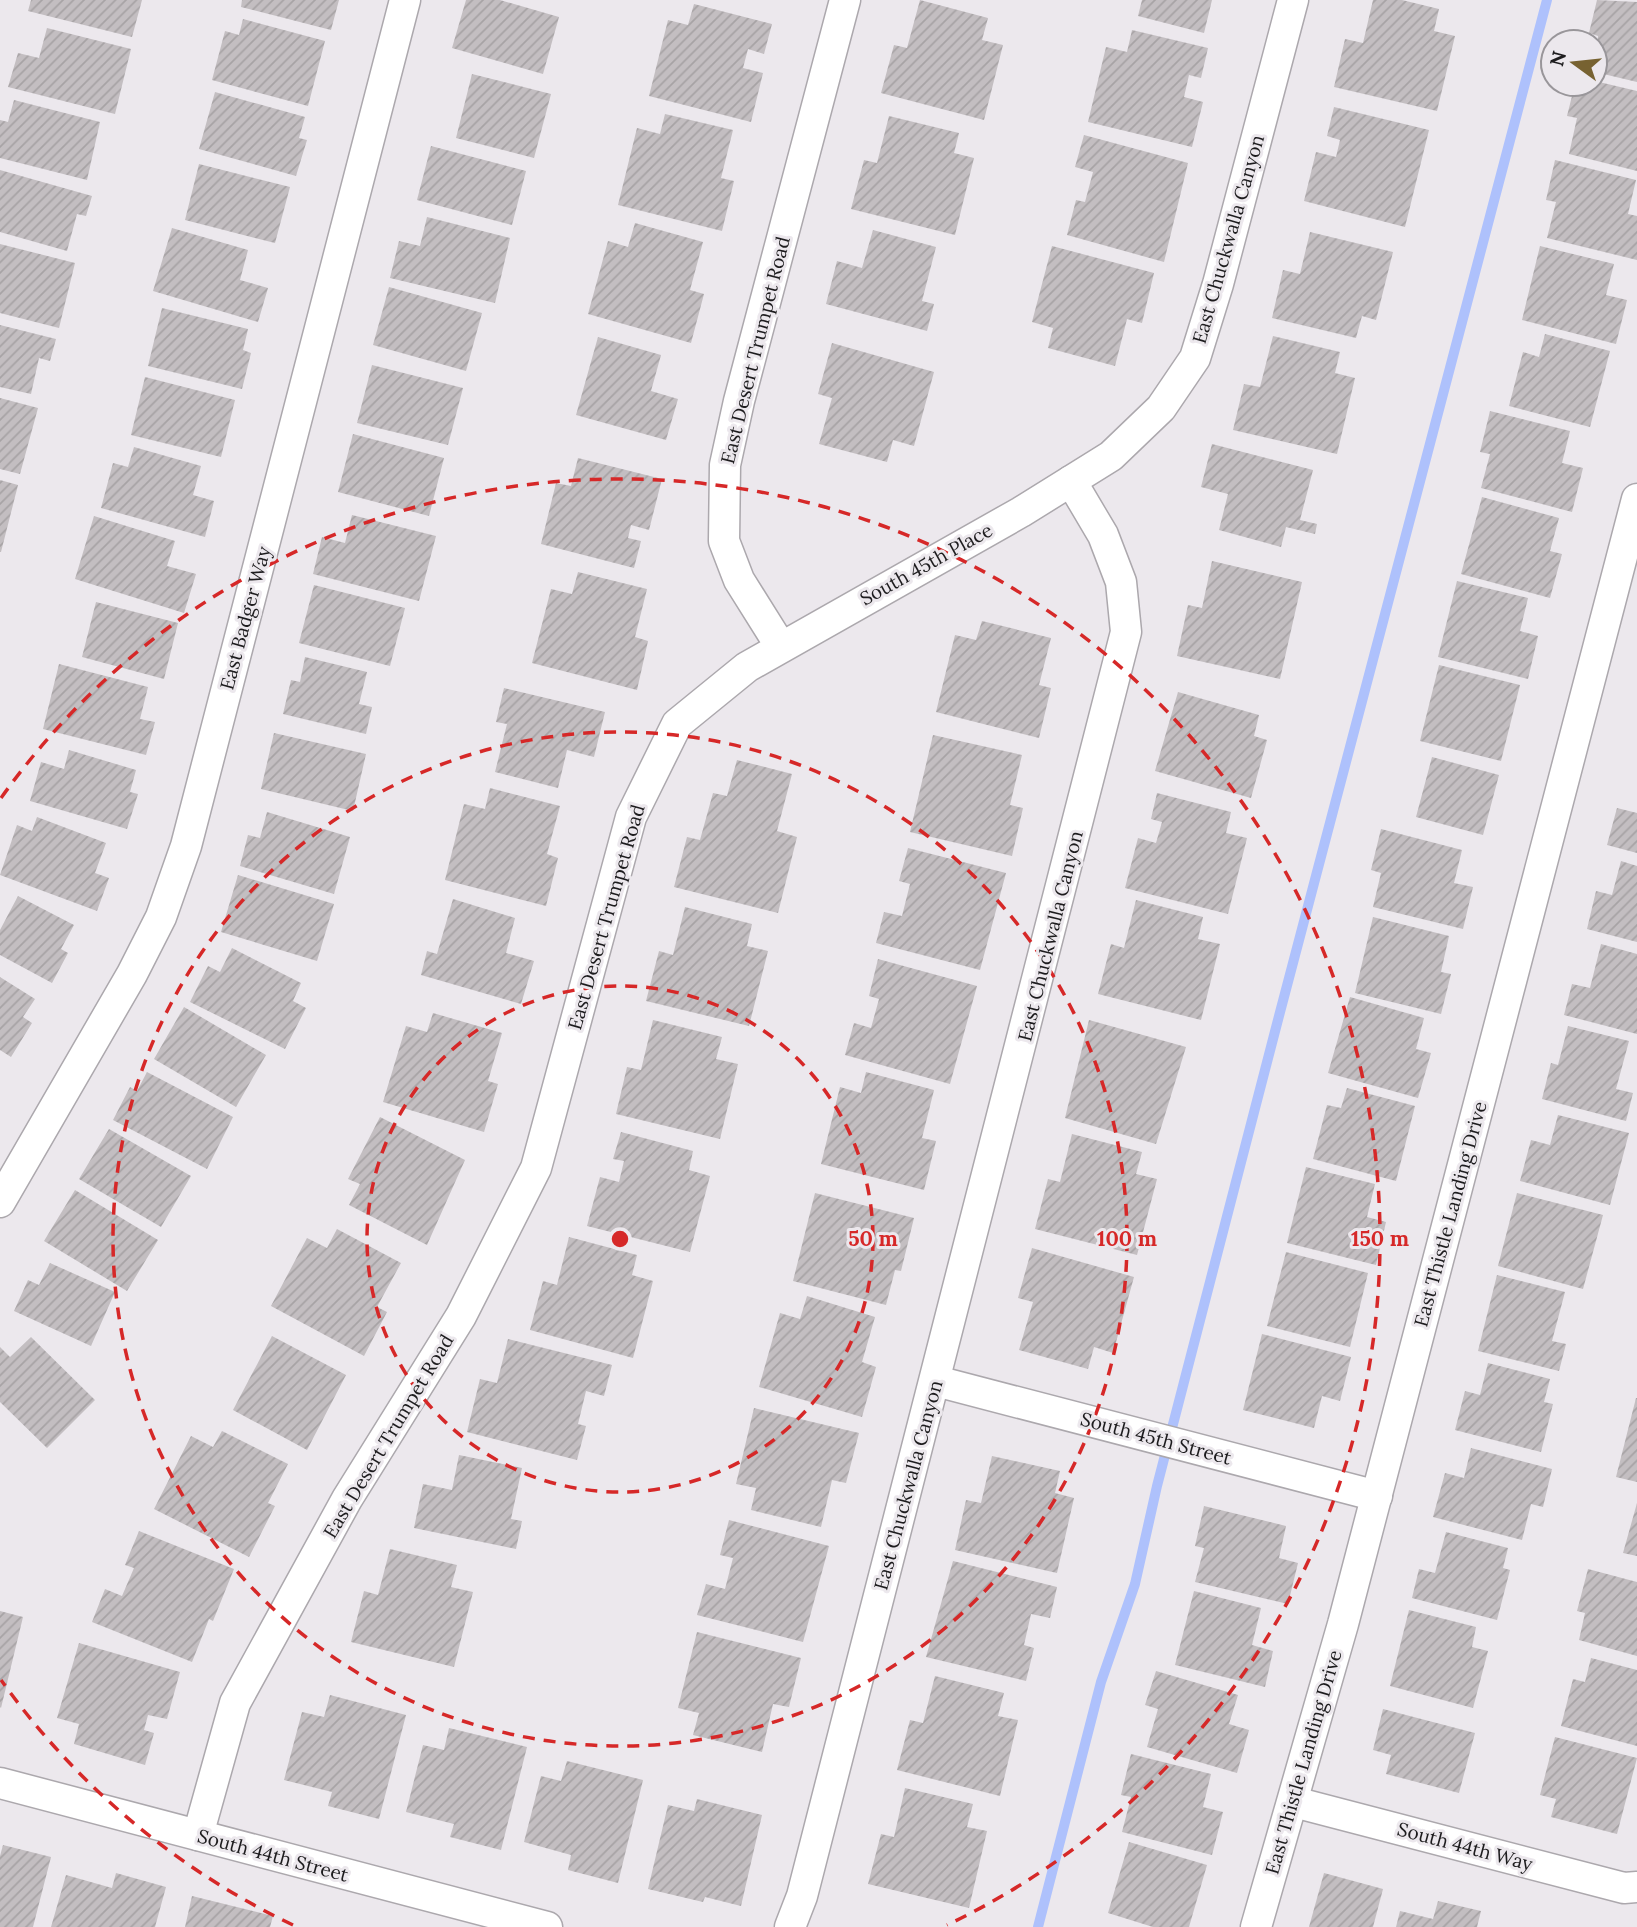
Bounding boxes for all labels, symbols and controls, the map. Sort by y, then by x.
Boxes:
north arrow [1539,28,1609,98]
text: N [1544,48,1571,69]
street label: East Chuckwalla Canyon [1187,132,1269,346]
street label: East Desert Trumpet Road [715,234,795,466]
street label: South 45th Place [855,518,997,610]
street label: East Badger Way [214,544,276,692]
street label: East Desert Trumpet Road [562,802,650,1032]
street label: East Chuckwalla Canyon [1012,828,1088,1044]
street label: East Thistle Landing Drive [1408,1099,1492,1329]
text: 50 m [848,1225,898,1252]
text: 100 m [1097,1225,1157,1252]
text: 150 m [1351,1225,1409,1252]
centre of rings [608,1227,632,1251]
street label: East Desert Trumpet Road [318,1330,458,1542]
street label: East Chuckwalla Canyon [868,1378,948,1592]
street label: South 45th Street [1078,1406,1235,1470]
street label: East Thistle Landing Drive [1259,1647,1347,1877]
street label: South 44th Way [1395,1816,1535,1876]
street label: South 44th Street [195,1823,352,1887]

